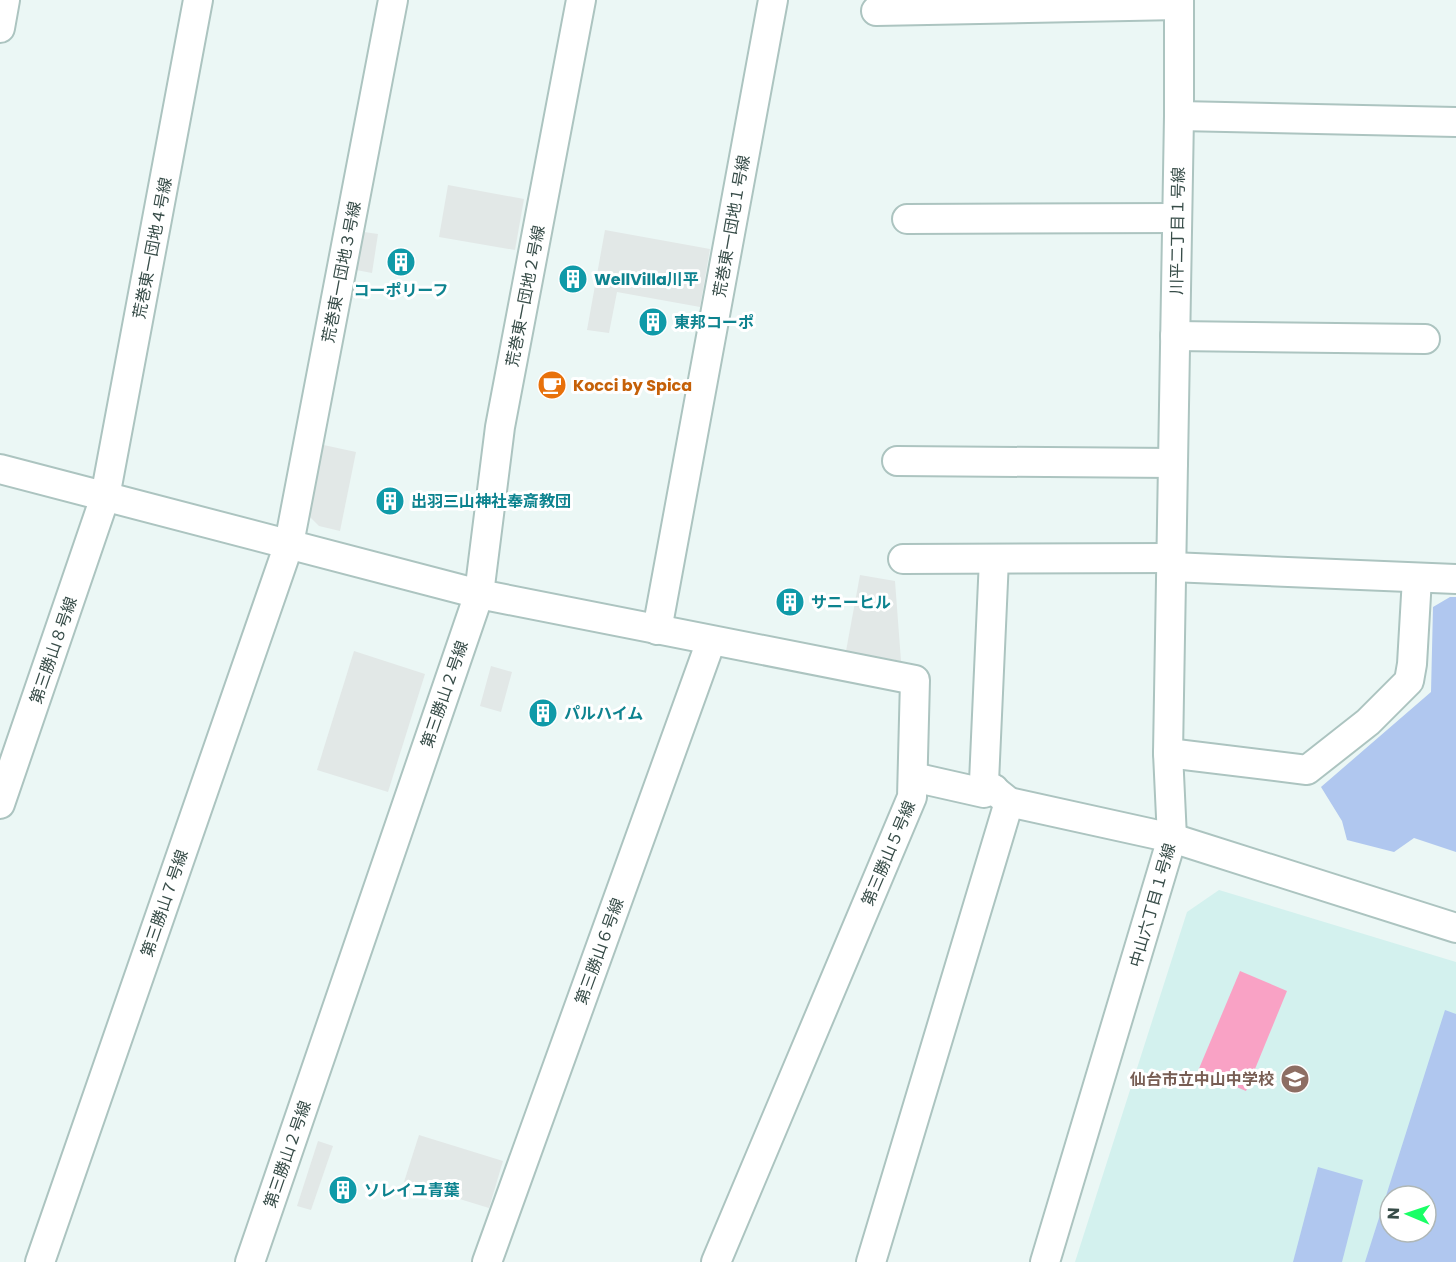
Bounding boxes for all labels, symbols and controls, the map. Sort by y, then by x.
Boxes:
street label: 荒巻東一団地１号線 [708,153,755,299]
street label: 川平二丁目１号線 [1165,167,1190,295]
street label: 荒巻東一団地４号線 [127,175,178,321]
street label: 荒巻東一団地３号線 [316,199,367,345]
street label: 荒巻東一団地２号線 [500,223,551,369]
building icon: コーポリーフ [385,246,417,278]
building icon: WellVilla川平 [557,263,589,295]
place label: WellVilla川平 [594,268,699,291]
place label: コーポリーフ [353,279,449,302]
building icon: 東邦コーポ [637,306,669,338]
place label: 東邦コーポ [674,311,754,334]
cafe icon: Kocci by Spica [536,369,568,401]
place label: Kocci by Spica [573,374,692,397]
building icon: 出羽三山神社奉斎教団 [374,485,406,517]
place label: 出羽三山神社奉斎教団 [411,490,571,513]
building icon: サニーヒル [774,586,806,618]
place label: サニーヒル [811,591,891,614]
street label: 第三勝山８号線 [24,593,83,707]
street label: 第三勝山２号線 [415,637,474,751]
building icon: パルハイム [527,697,559,729]
place label: パルハイム [564,702,643,725]
street label: 第三勝山５号線 [856,797,921,909]
street label: 中山六丁目１号線 [1124,840,1181,970]
street label: 第三勝山７号線 [135,846,194,960]
street label: 第三勝山６号線 [570,895,629,1008]
school or university icon: 仙台市立中山中学校 [1279,1063,1311,1095]
place label: 仙台市立中山中学校 [1129,1068,1274,1091]
street label: 第三勝山２号線 [258,1097,317,1211]
building icon: ソレイユ青葉 [327,1174,359,1206]
place label: ソレイユ青葉 [364,1179,460,1202]
north arrow [1378,1184,1438,1244]
text: N [1382,1207,1405,1220]

